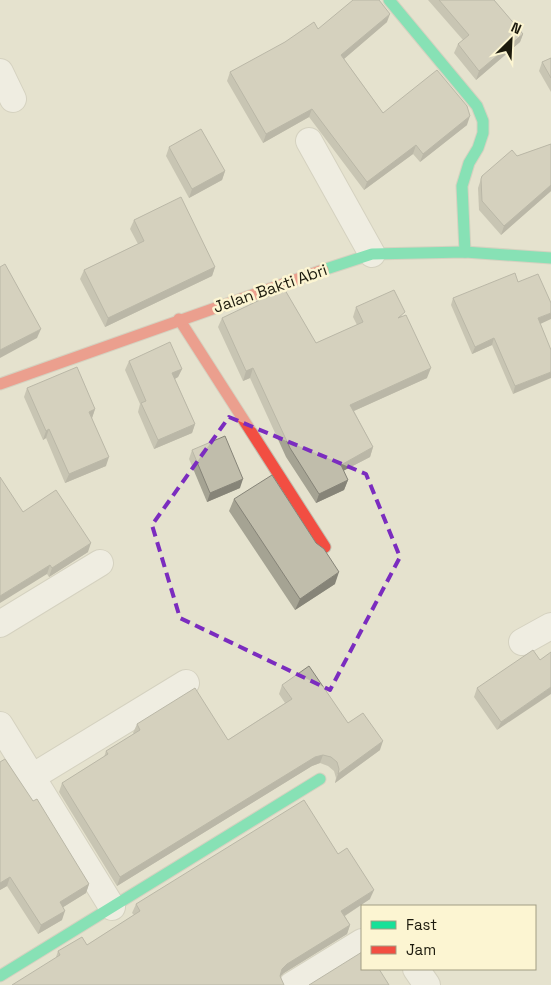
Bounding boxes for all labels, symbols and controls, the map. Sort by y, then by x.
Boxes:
north arrow [486,15,536,65]
text: N [508,18,524,38]
street label: Jalan Bakti Abri [210,259,330,318]
legend [361,905,536,970]
text: Fast [406,915,437,934]
text: Jam [406,940,436,959]

